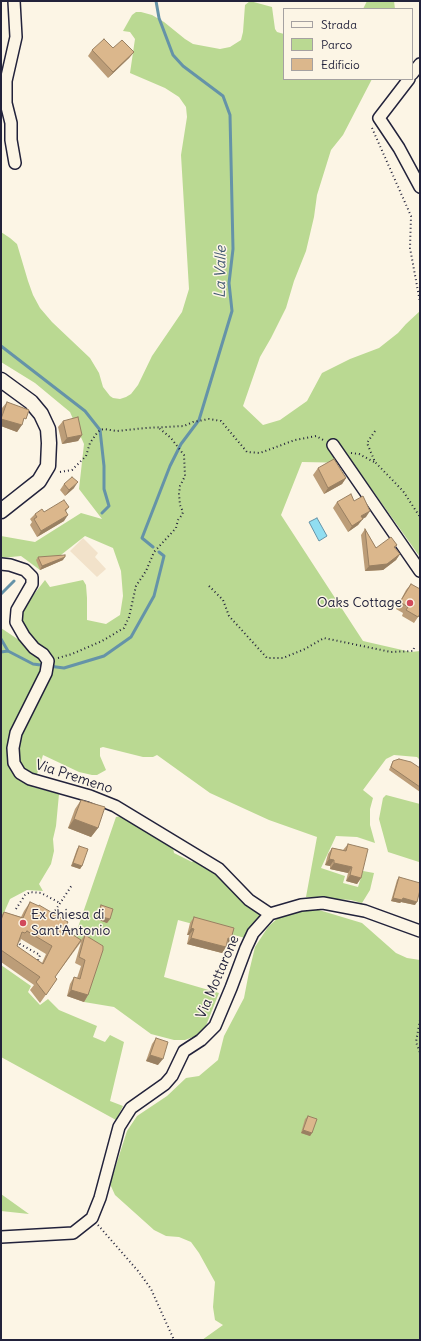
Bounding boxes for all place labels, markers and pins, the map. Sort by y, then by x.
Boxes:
place label: Oaks Cottage [317,595,402,611]
marker: Oaks Cottage [405,598,415,608]
place label: Ex chiesa di Sant'Antonio [31,907,110,940]
marker: Ex chiesa di Sant'Antonio [18,918,28,928]

